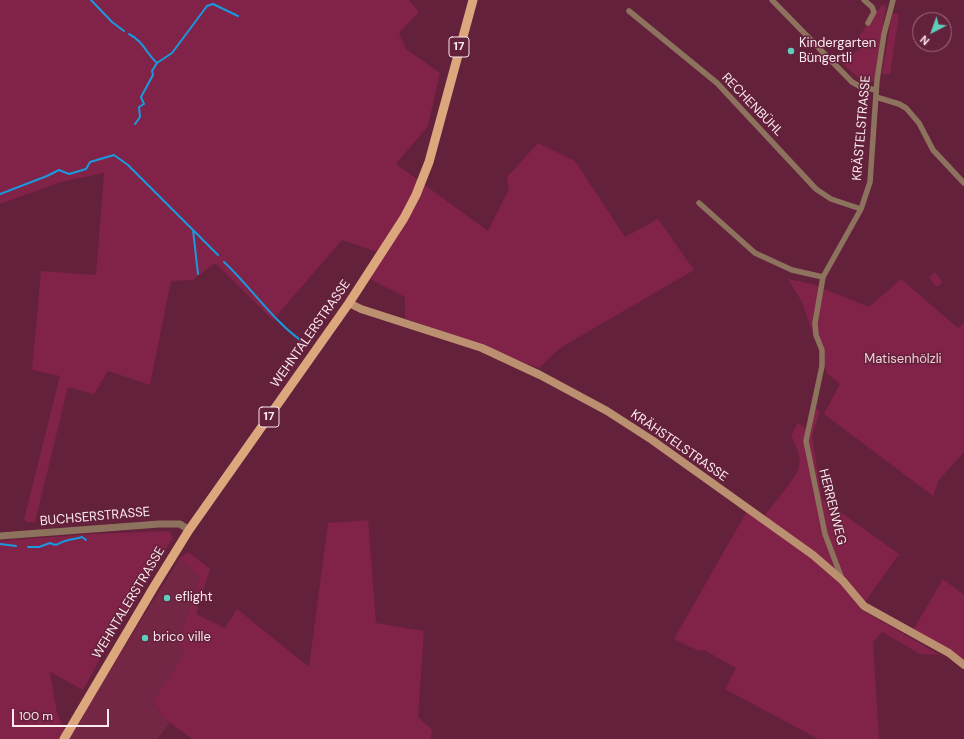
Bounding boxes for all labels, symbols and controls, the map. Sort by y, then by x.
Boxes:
north arrow [912,12,952,52]
text: N [917,32,932,48]
place label: Kindergarten Büngertli [799,36,876,67]
road number: 17 [449,37,469,57]
marker: Kindergarten Büngertli [786,46,796,56]
street label: RECHENBÜHL [718,70,786,140]
street label: KRÄSTELSTRASSE [850,75,874,181]
street label: WEHNTALERSTRASSE [268,277,354,391]
park label: Matisenhölzli [864,352,942,368]
road number: 17 [259,407,279,427]
street label: KRÄHSTELSTRASSE [628,407,730,485]
street label: HERRENWEG [815,467,849,547]
street label: BUCHSERSTRASSE [39,504,151,530]
street label: WEHNTALERSTRASSE [89,544,169,662]
place label: eflight [175,590,213,606]
marker: eflight [162,593,172,603]
place label: brico ville [153,630,211,646]
marker: brico ville [140,633,150,643]
scale bar [14,701,111,727]
text: 100 m [19,708,53,724]

